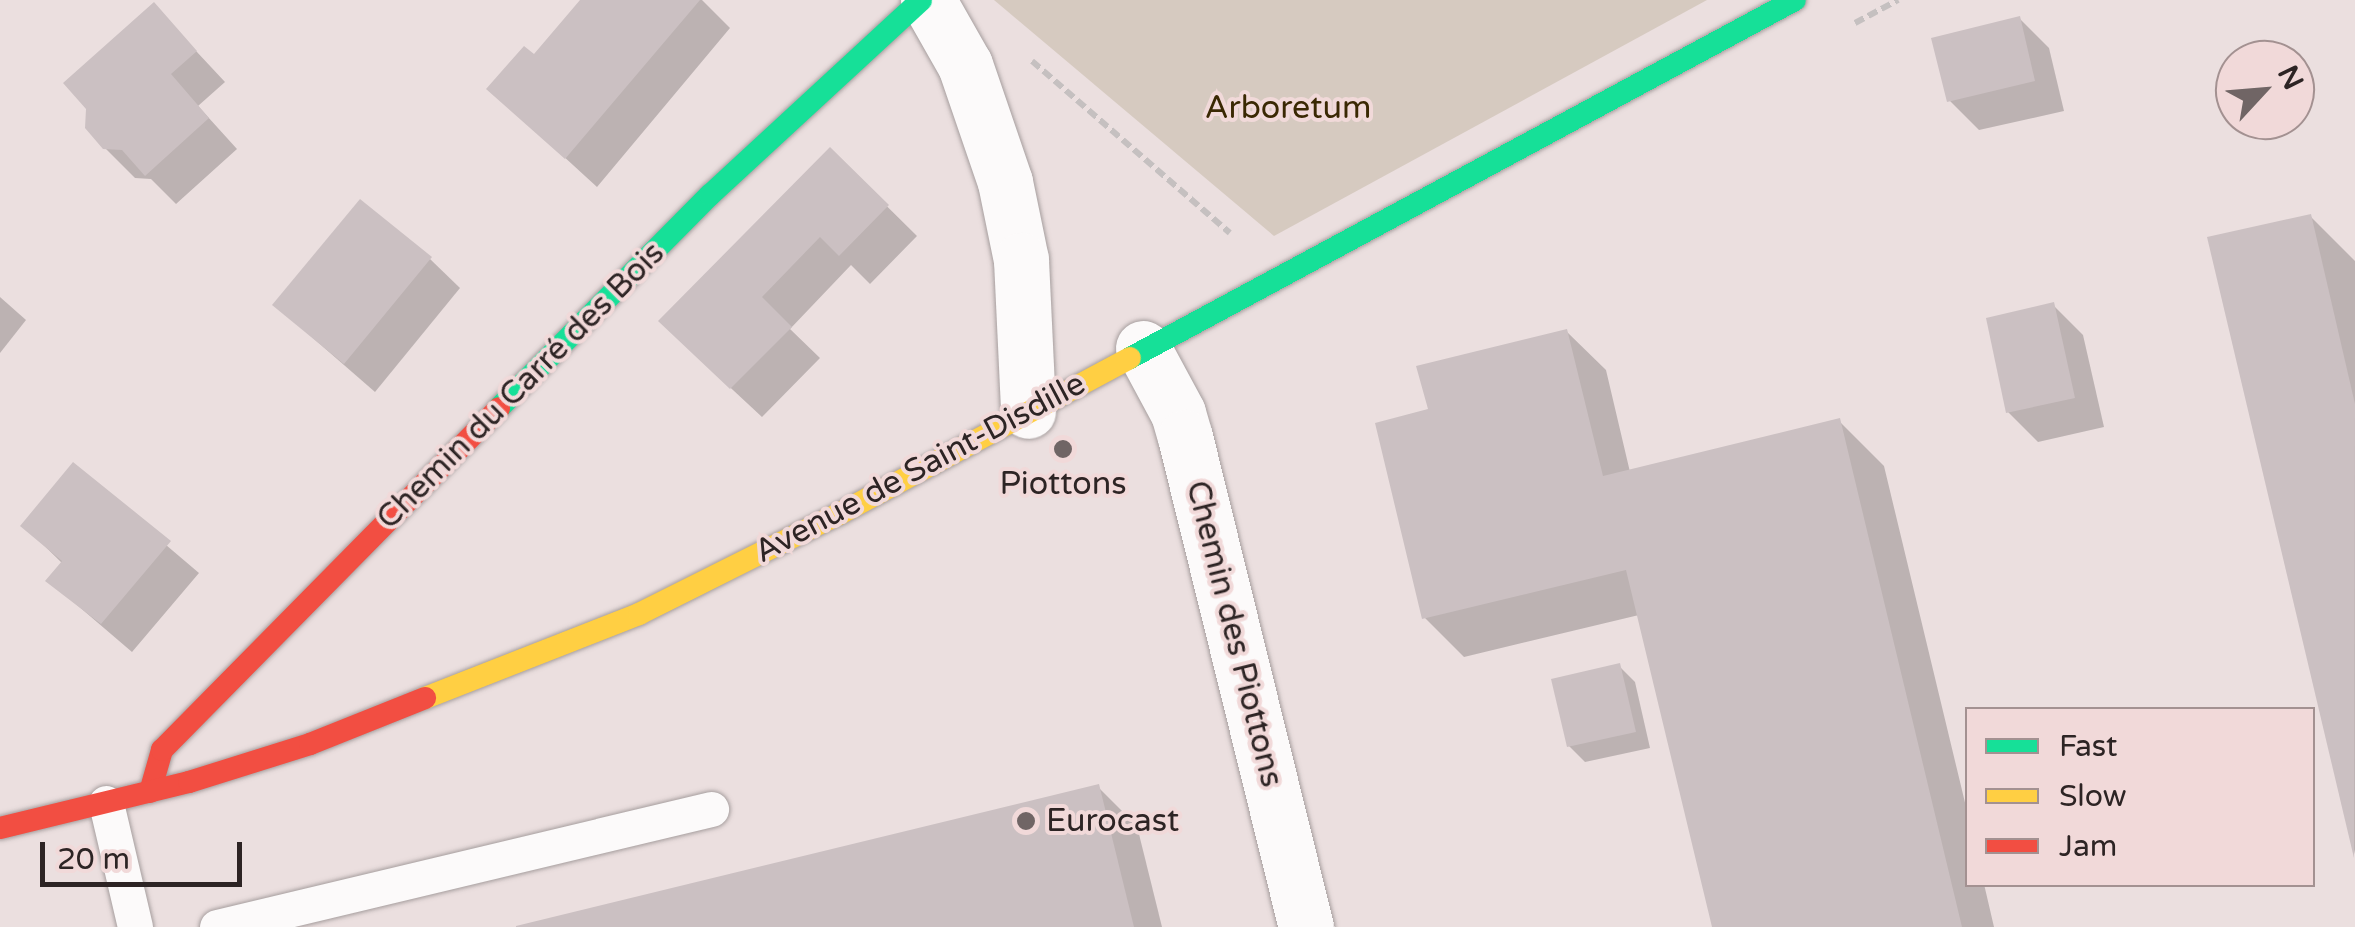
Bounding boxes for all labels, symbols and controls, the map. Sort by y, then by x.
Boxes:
north arrow [2215,40,2315,140]
text: N [2270,60,2310,95]
park label: Arboretum [1205,89,1371,127]
street label: Chemin du Carré des Bois [369,234,673,538]
street label: Avenue de Saint-Disdille [748,364,1092,572]
marker: Piottons [1052,438,1074,460]
place label: Piottons [999,465,1127,503]
street label: Chemin des Piottons [1177,477,1291,791]
legend [1965,707,2315,887]
text: Fast [2059,728,2118,765]
text: Slow [2059,778,2127,815]
place label: Eurocast [1046,802,1179,840]
marker: Eurocast [1015,810,1037,832]
scale bar [45,822,248,884]
text: Jam [2059,828,2117,865]
text: 20 m [57,841,130,878]

